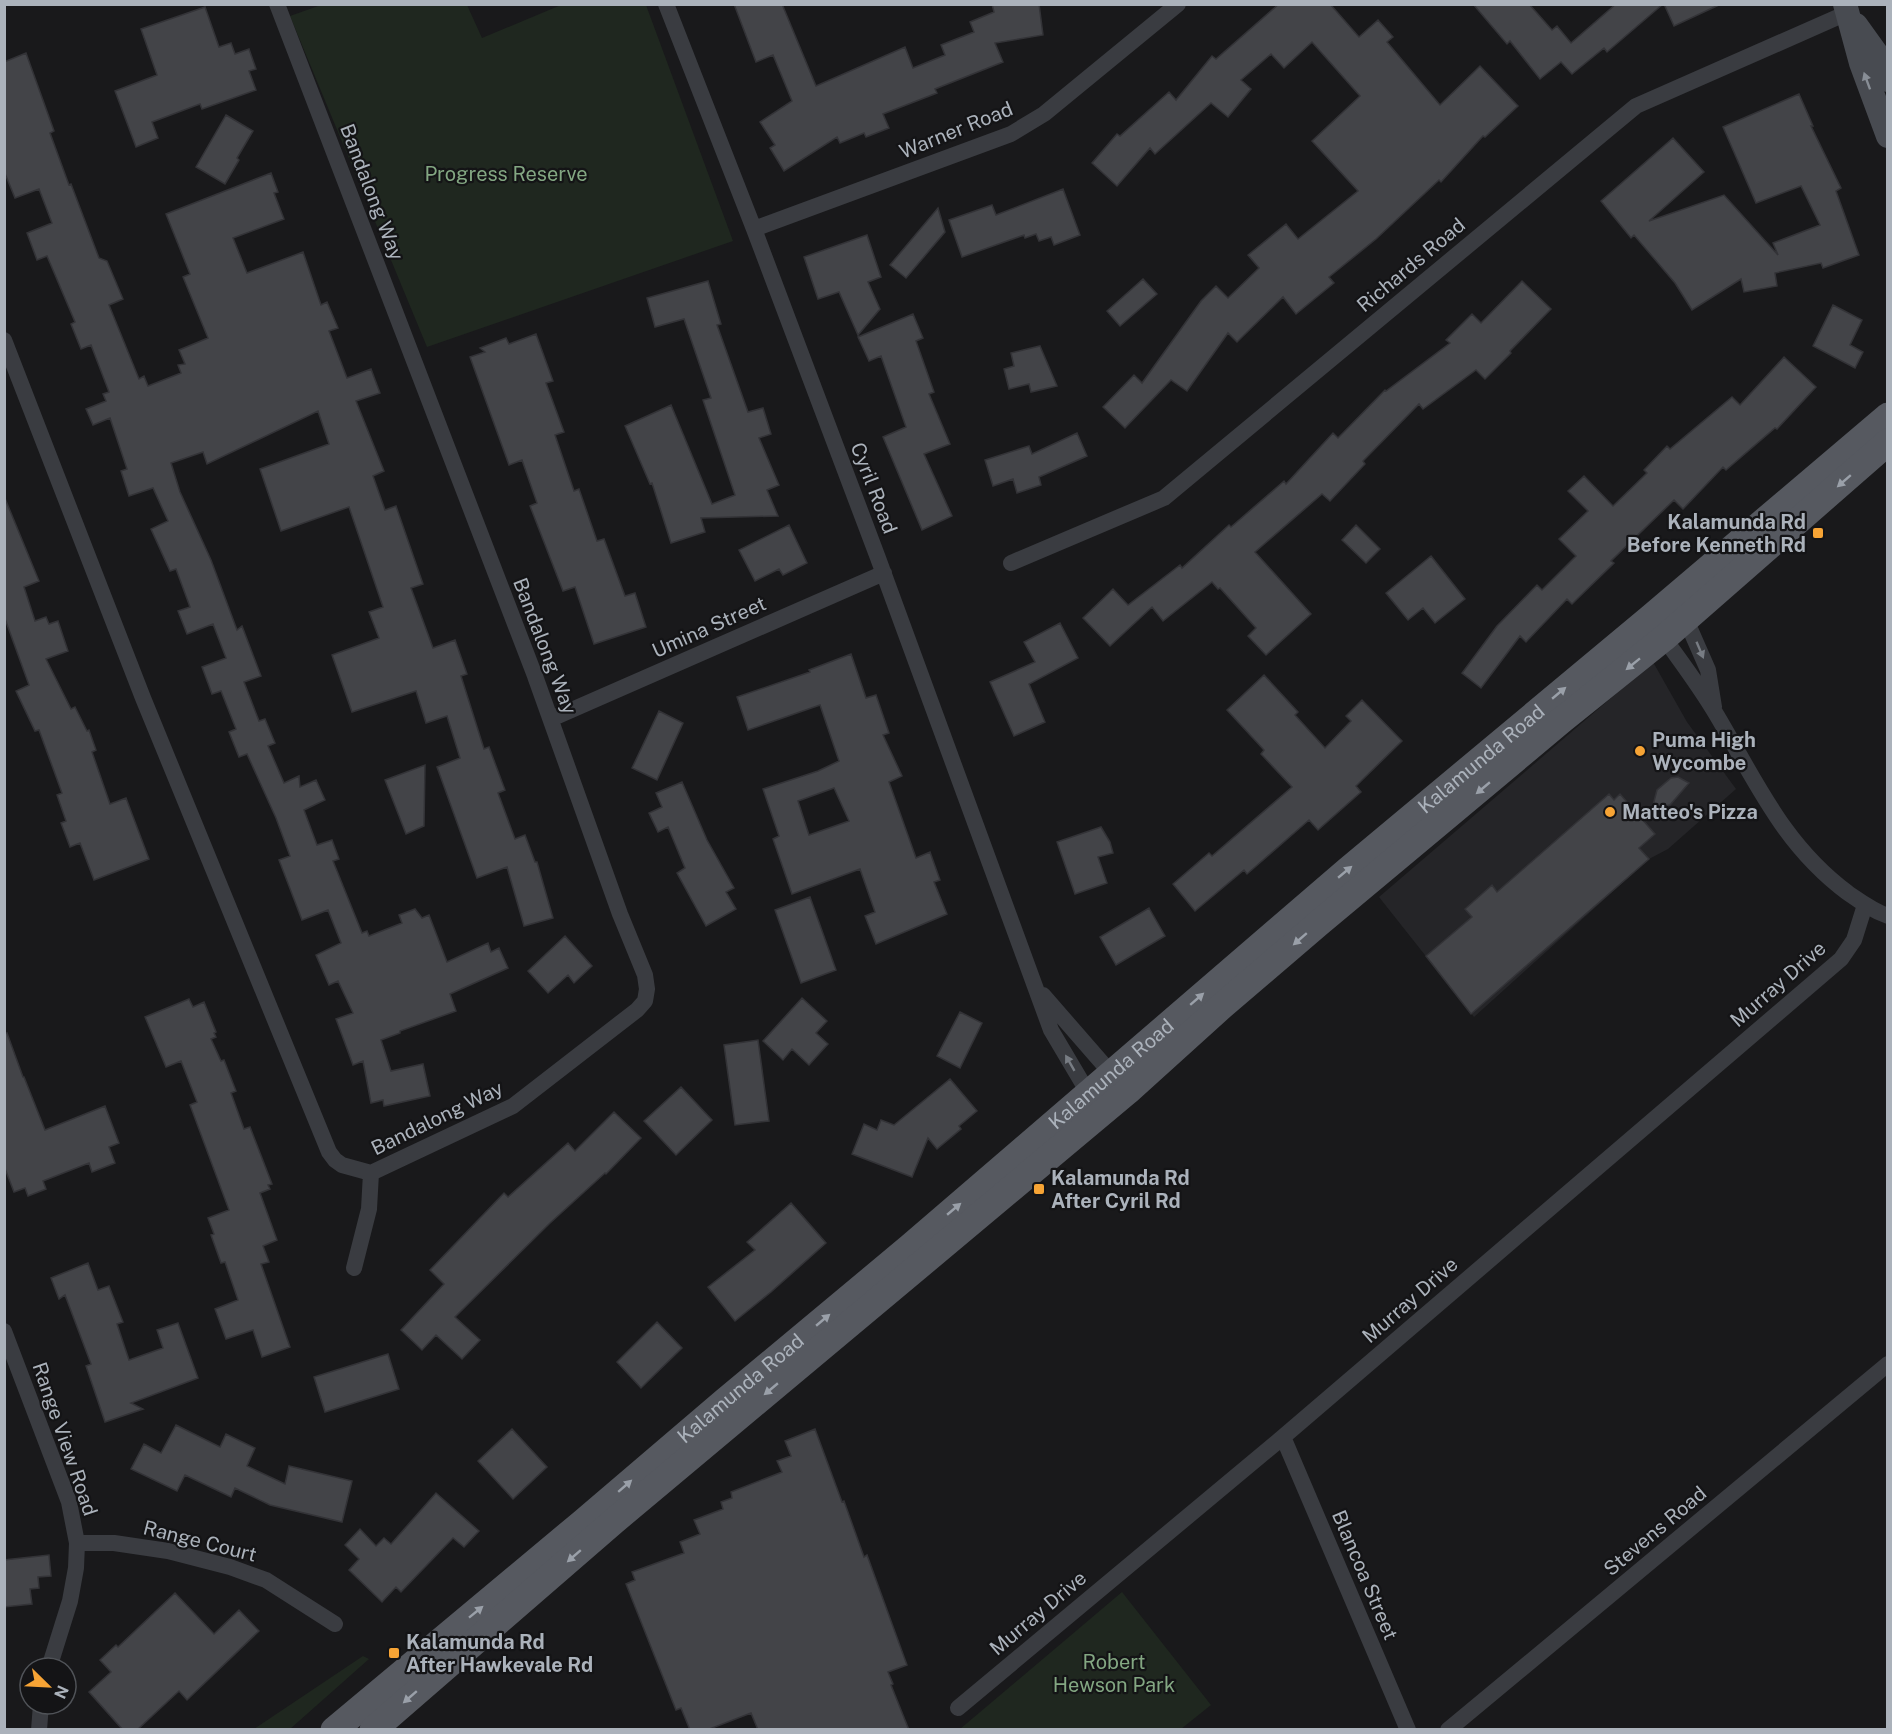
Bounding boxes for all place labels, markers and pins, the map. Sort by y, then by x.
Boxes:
place label: Kalamunda Rd Before Kenneth Rd [1627,510,1806,557]
marker: Kalamunda Rd Before Kenneth Rd [1811,526,1825,540]
place label: Puma High Wycombe [1652,728,1756,775]
marker: Puma High Wycombe [1633,744,1647,758]
place label: Matteo's Pizza [1622,800,1758,824]
marker: Matteo's Pizza [1603,805,1617,819]
place label: Kalamunda Rd After Cyril Rd [1051,1166,1190,1213]
marker: Kalamunda Rd After Cyril Rd [1032,1182,1046,1196]
place label: Kalamunda Rd After Hawkevale Rd [406,1630,593,1677]
marker: Kalamunda Rd After Hawkevale Rd [387,1646,401,1660]

